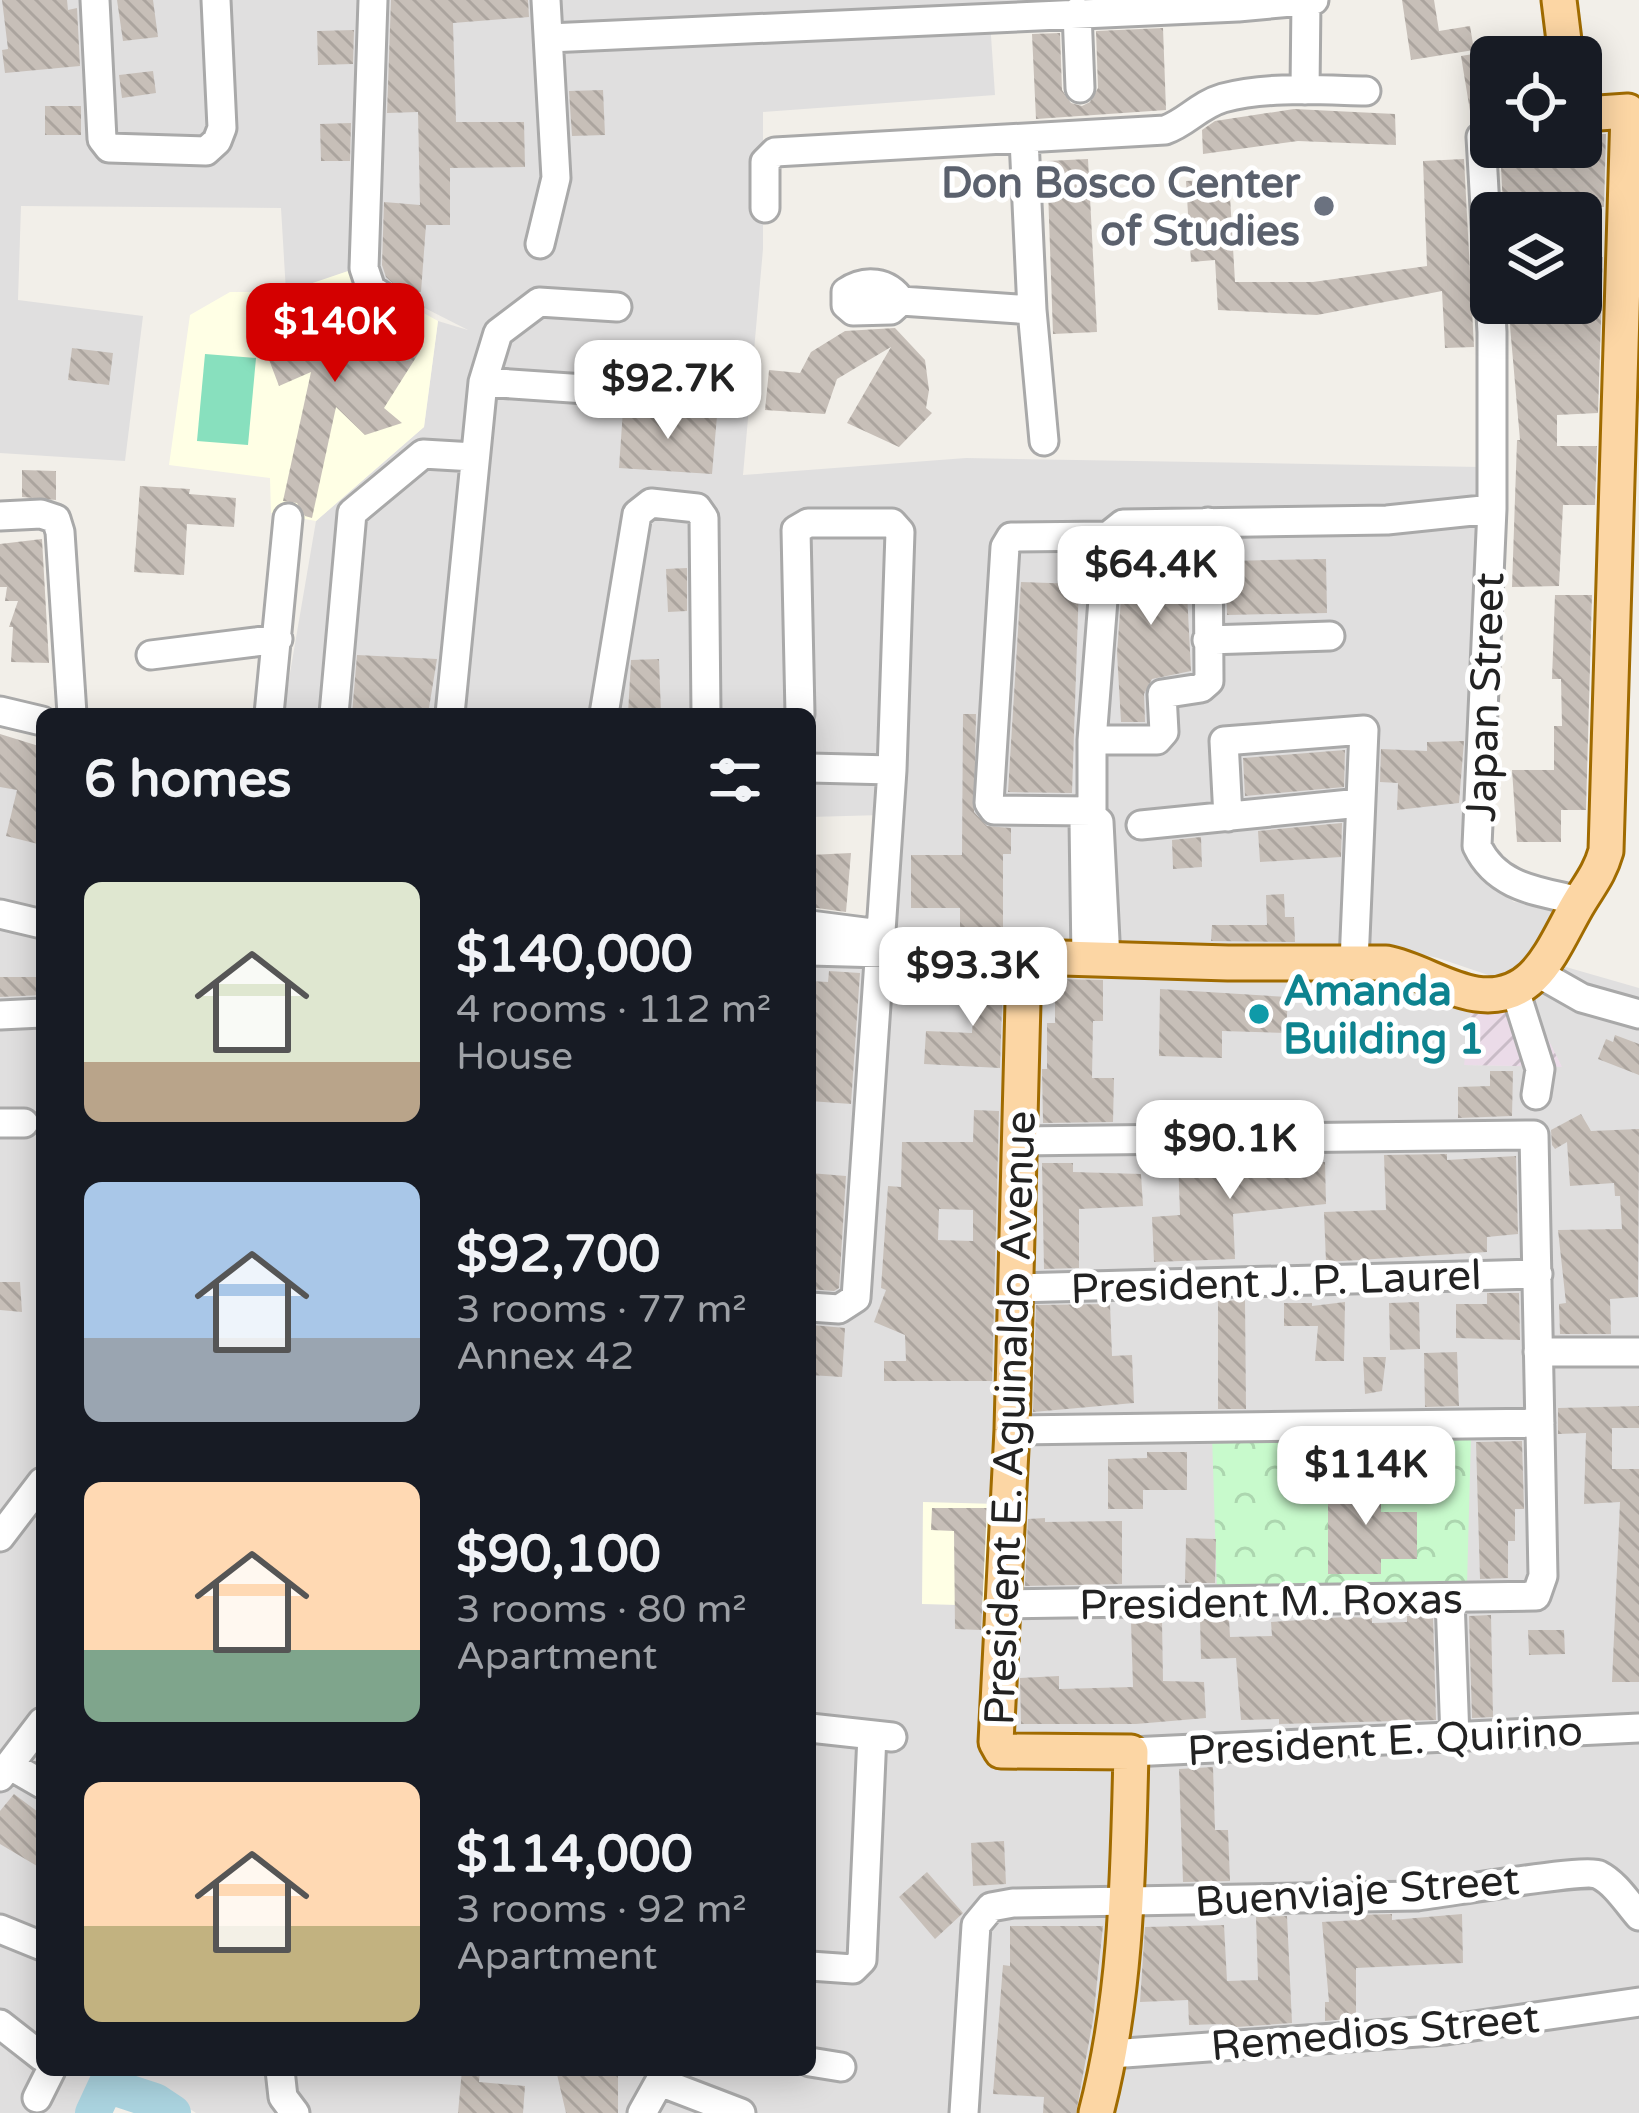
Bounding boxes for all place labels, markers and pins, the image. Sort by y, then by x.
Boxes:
place label: Don Bosco Center of Studies [941,158,1301,257]
marker: Don Bosco Center of Studies [1311,193,1337,219]
pin: $140K [251,283,419,385]
pin: $92.7K [570,340,766,442]
pin: $64.4K [1053,526,1249,628]
pin: $93.3K [875,927,1071,1029]
place label: Amanda Building 1 [1283,966,1485,1065]
marker: Amanda Building 1 [1246,1001,1272,1027]
pin: $90.1K [1132,1100,1328,1202]
pin: $114K [1282,1426,1450,1528]

